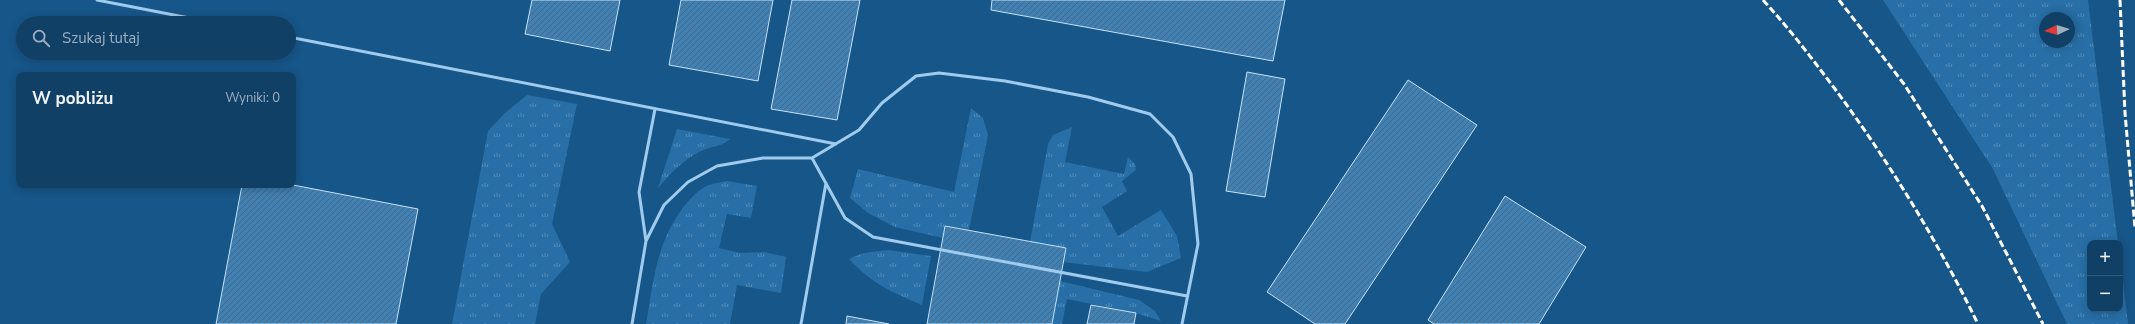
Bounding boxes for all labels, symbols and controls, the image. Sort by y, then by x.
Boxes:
north arrow [2039,12,2075,48]
search box [16,16,296,60]
icon: search [30,27,52,49]
text: Szukaj tutaj [62,28,140,48]
text: W pobliżu [32,87,113,110]
text: Wyniki: 0 [225,89,280,107]
map controls [2087,240,2123,312]
button: + [2087,240,2123,276]
button: − [2087,276,2123,312]

